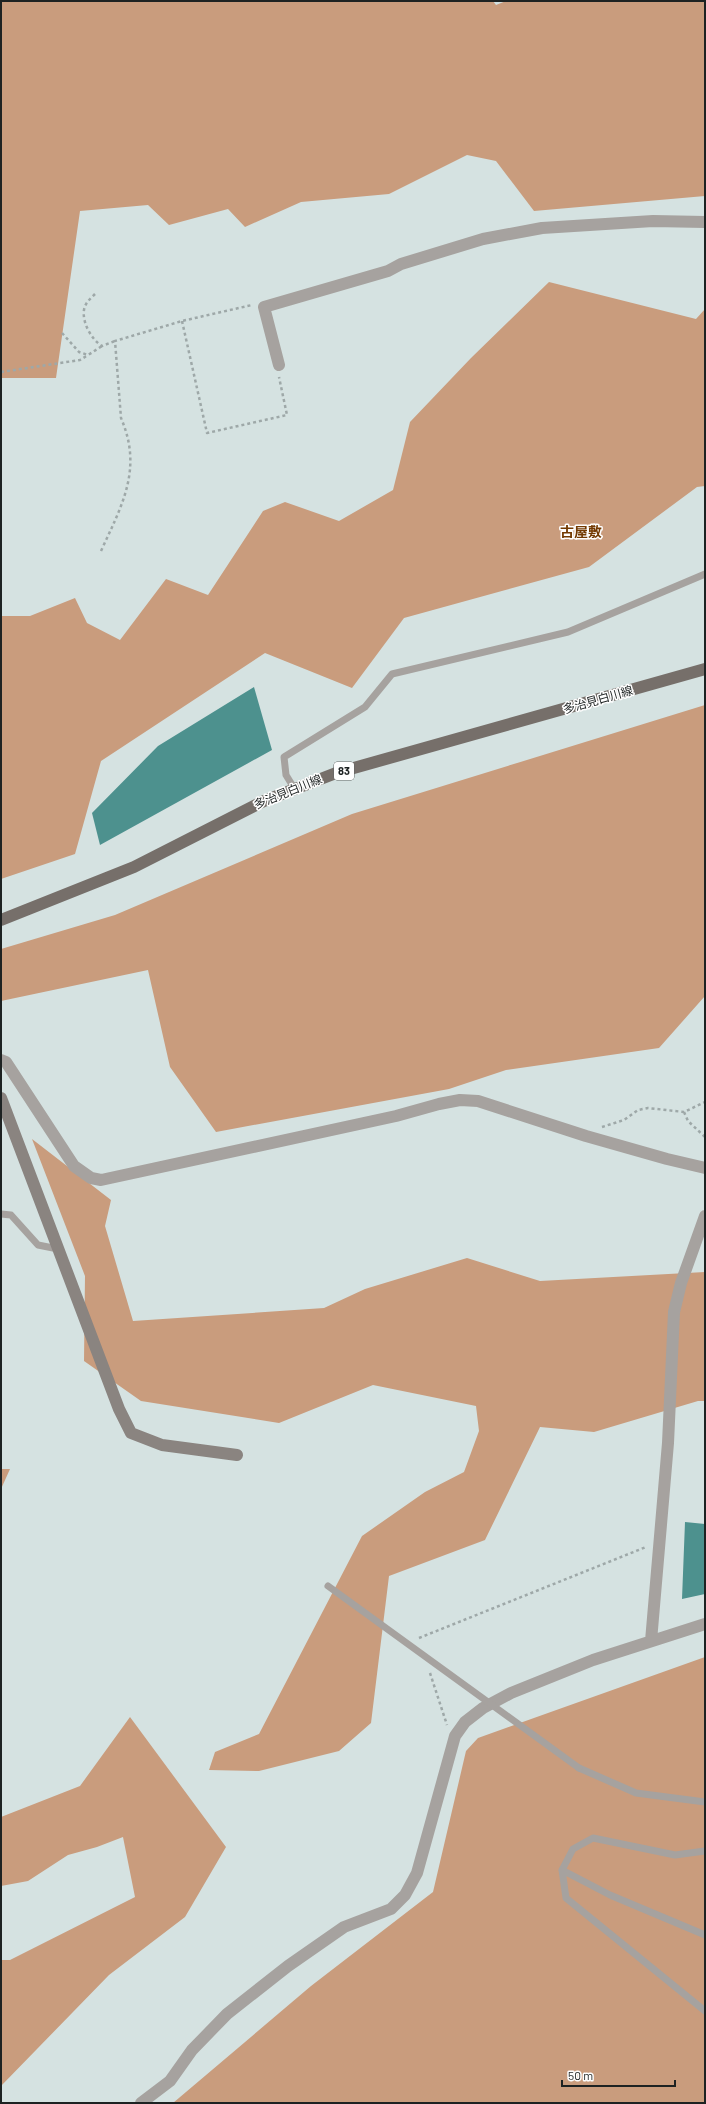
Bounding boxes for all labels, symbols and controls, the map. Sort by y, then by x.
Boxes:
district label: 古屋敷 [560,523,602,540]
street label: 多治見白川線 [561,682,634,716]
road number: 83 [334,762,354,780]
street label: 多治見白川線 [252,771,324,811]
scale bar [562,2062,675,2088]
text: 50 m [568,2068,593,2082]

